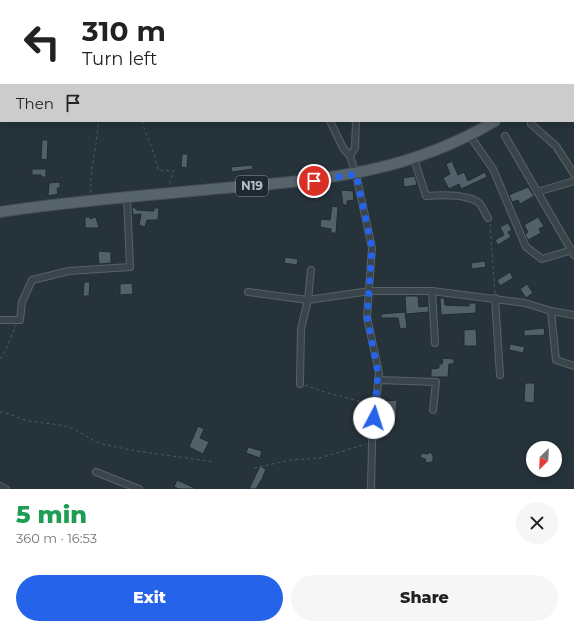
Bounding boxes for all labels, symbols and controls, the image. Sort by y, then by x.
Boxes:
text: 310 m [82,14,166,48]
icon: left [16,16,68,68]
text: Turn left [82,48,157,70]
icon: arrive [62,92,84,114]
text: Then [16,94,54,113]
pin [297,164,331,198]
icon: arrive [303,170,325,192]
road number: N19 [236,176,268,196]
position arrow [353,397,395,439]
north arrow [526,441,562,477]
map controls [526,441,562,477]
text: 5 min [16,500,87,529]
button: close [516,502,558,544]
text: 360 m · 16:53 [16,530,97,546]
button: Exit [16,575,283,621]
button: Share [291,575,558,621]

